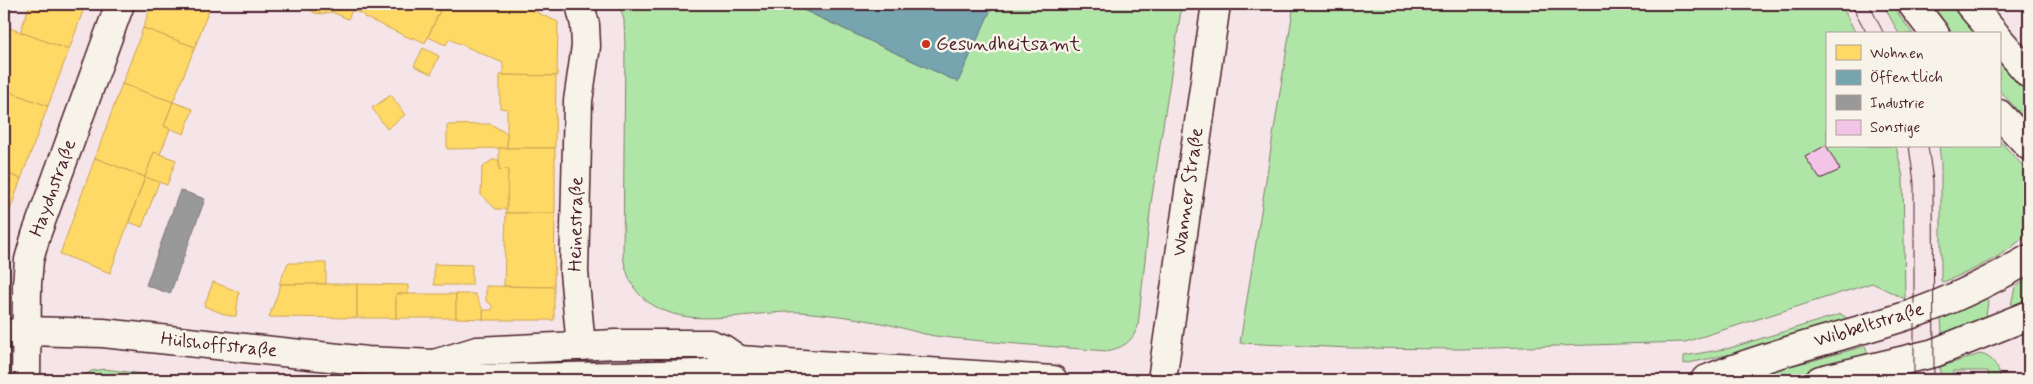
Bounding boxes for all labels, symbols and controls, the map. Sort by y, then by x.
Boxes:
place label: Gesundheitsamt [936,32,1081,57]
legend [1826,32,2000,148]
marker: Gesundheitsamt [920,38,932,50]
text: Wohnen [1870,44,1924,64]
text: Öffentlich [1870,68,1943,88]
text: Industrie [1870,94,1925,114]
text: Sonstige [1870,118,1920,138]
street label: Wanner Straße [1167,126,1209,258]
street label: Haydnstraße [24,136,82,240]
street label: Heinestraße [563,176,589,272]
street label: Wibbeltstraße [1811,296,1927,354]
street label: Hülshoffstraße [160,326,278,364]

